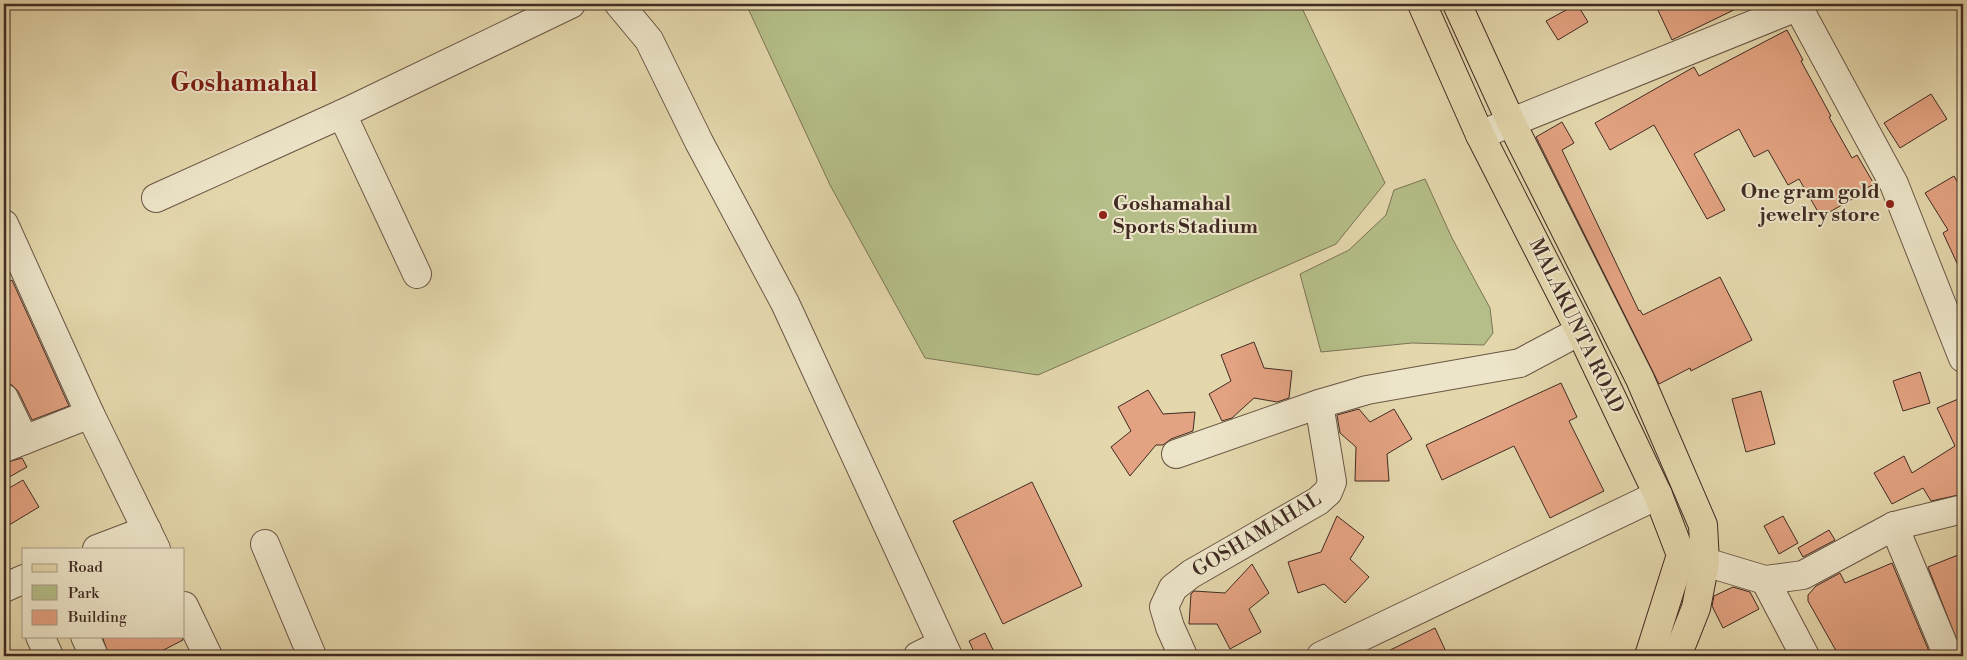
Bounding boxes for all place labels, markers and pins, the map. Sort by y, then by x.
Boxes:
place label: One gram gold jewelry store [1741,180,1880,228]
place label: Goshamahal Sports Stadium [1113,192,1258,240]
marker: One gram gold jewelry store [1884,198,1896,210]
marker: Goshamahal Sports Stadium [1097,209,1109,221]

